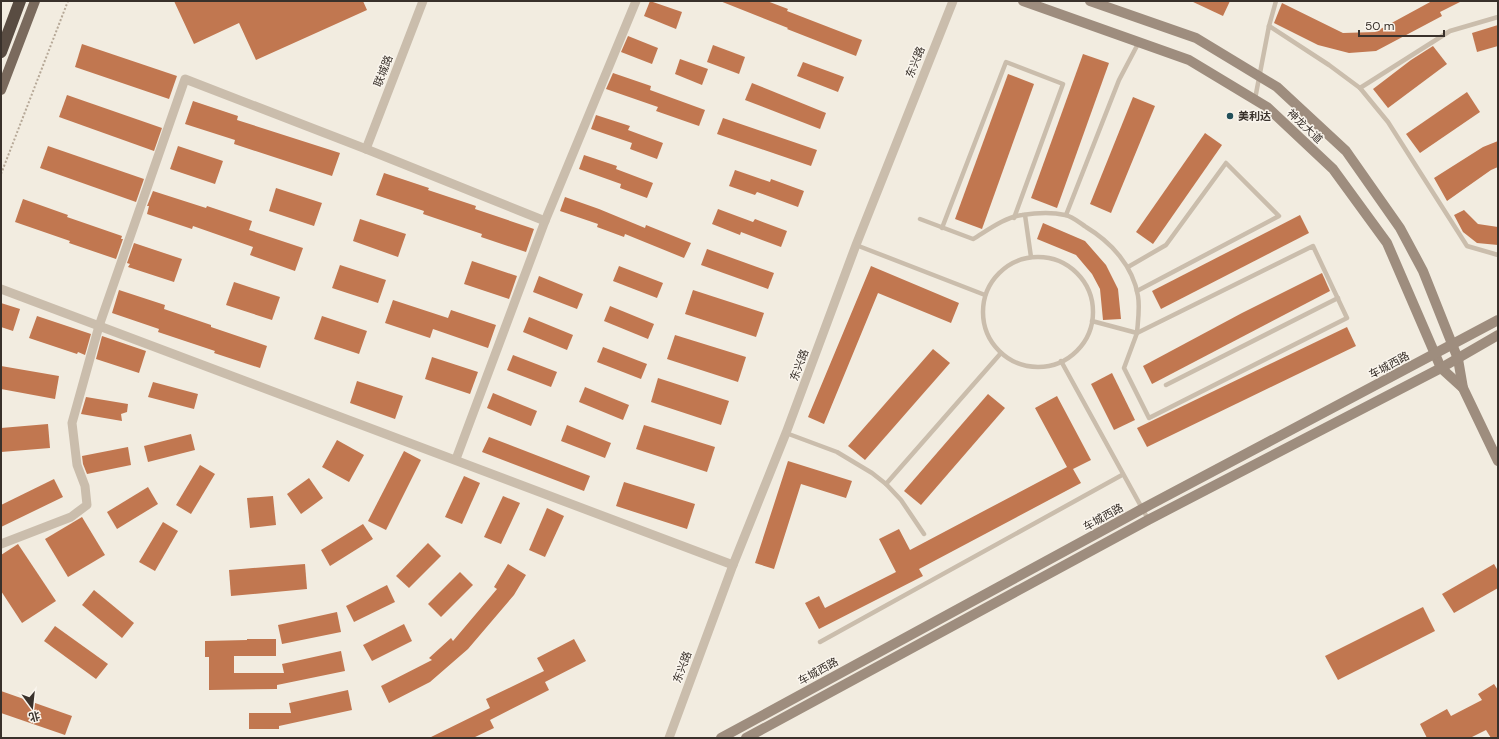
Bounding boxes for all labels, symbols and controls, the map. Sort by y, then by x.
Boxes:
scale bar [1359,12,1444,38]
text: 50 m [1365,18,1394,34]
street label: 东兴路 [902,44,928,80]
street label: 联城路 [371,53,395,89]
street label: 神龙大道 [1284,106,1326,146]
place label: 美利达 [1238,109,1271,123]
marker: 美利达 [1225,111,1235,121]
street label: 东兴路 [787,347,811,383]
street label: 车城西路 [1366,348,1412,382]
street label: 车城西路 [1080,500,1126,534]
street label: 东兴路 [670,649,694,685]
street label: 车城西路 [795,654,841,688]
north arrow [12,687,52,727]
text: 北 [27,708,42,725]

